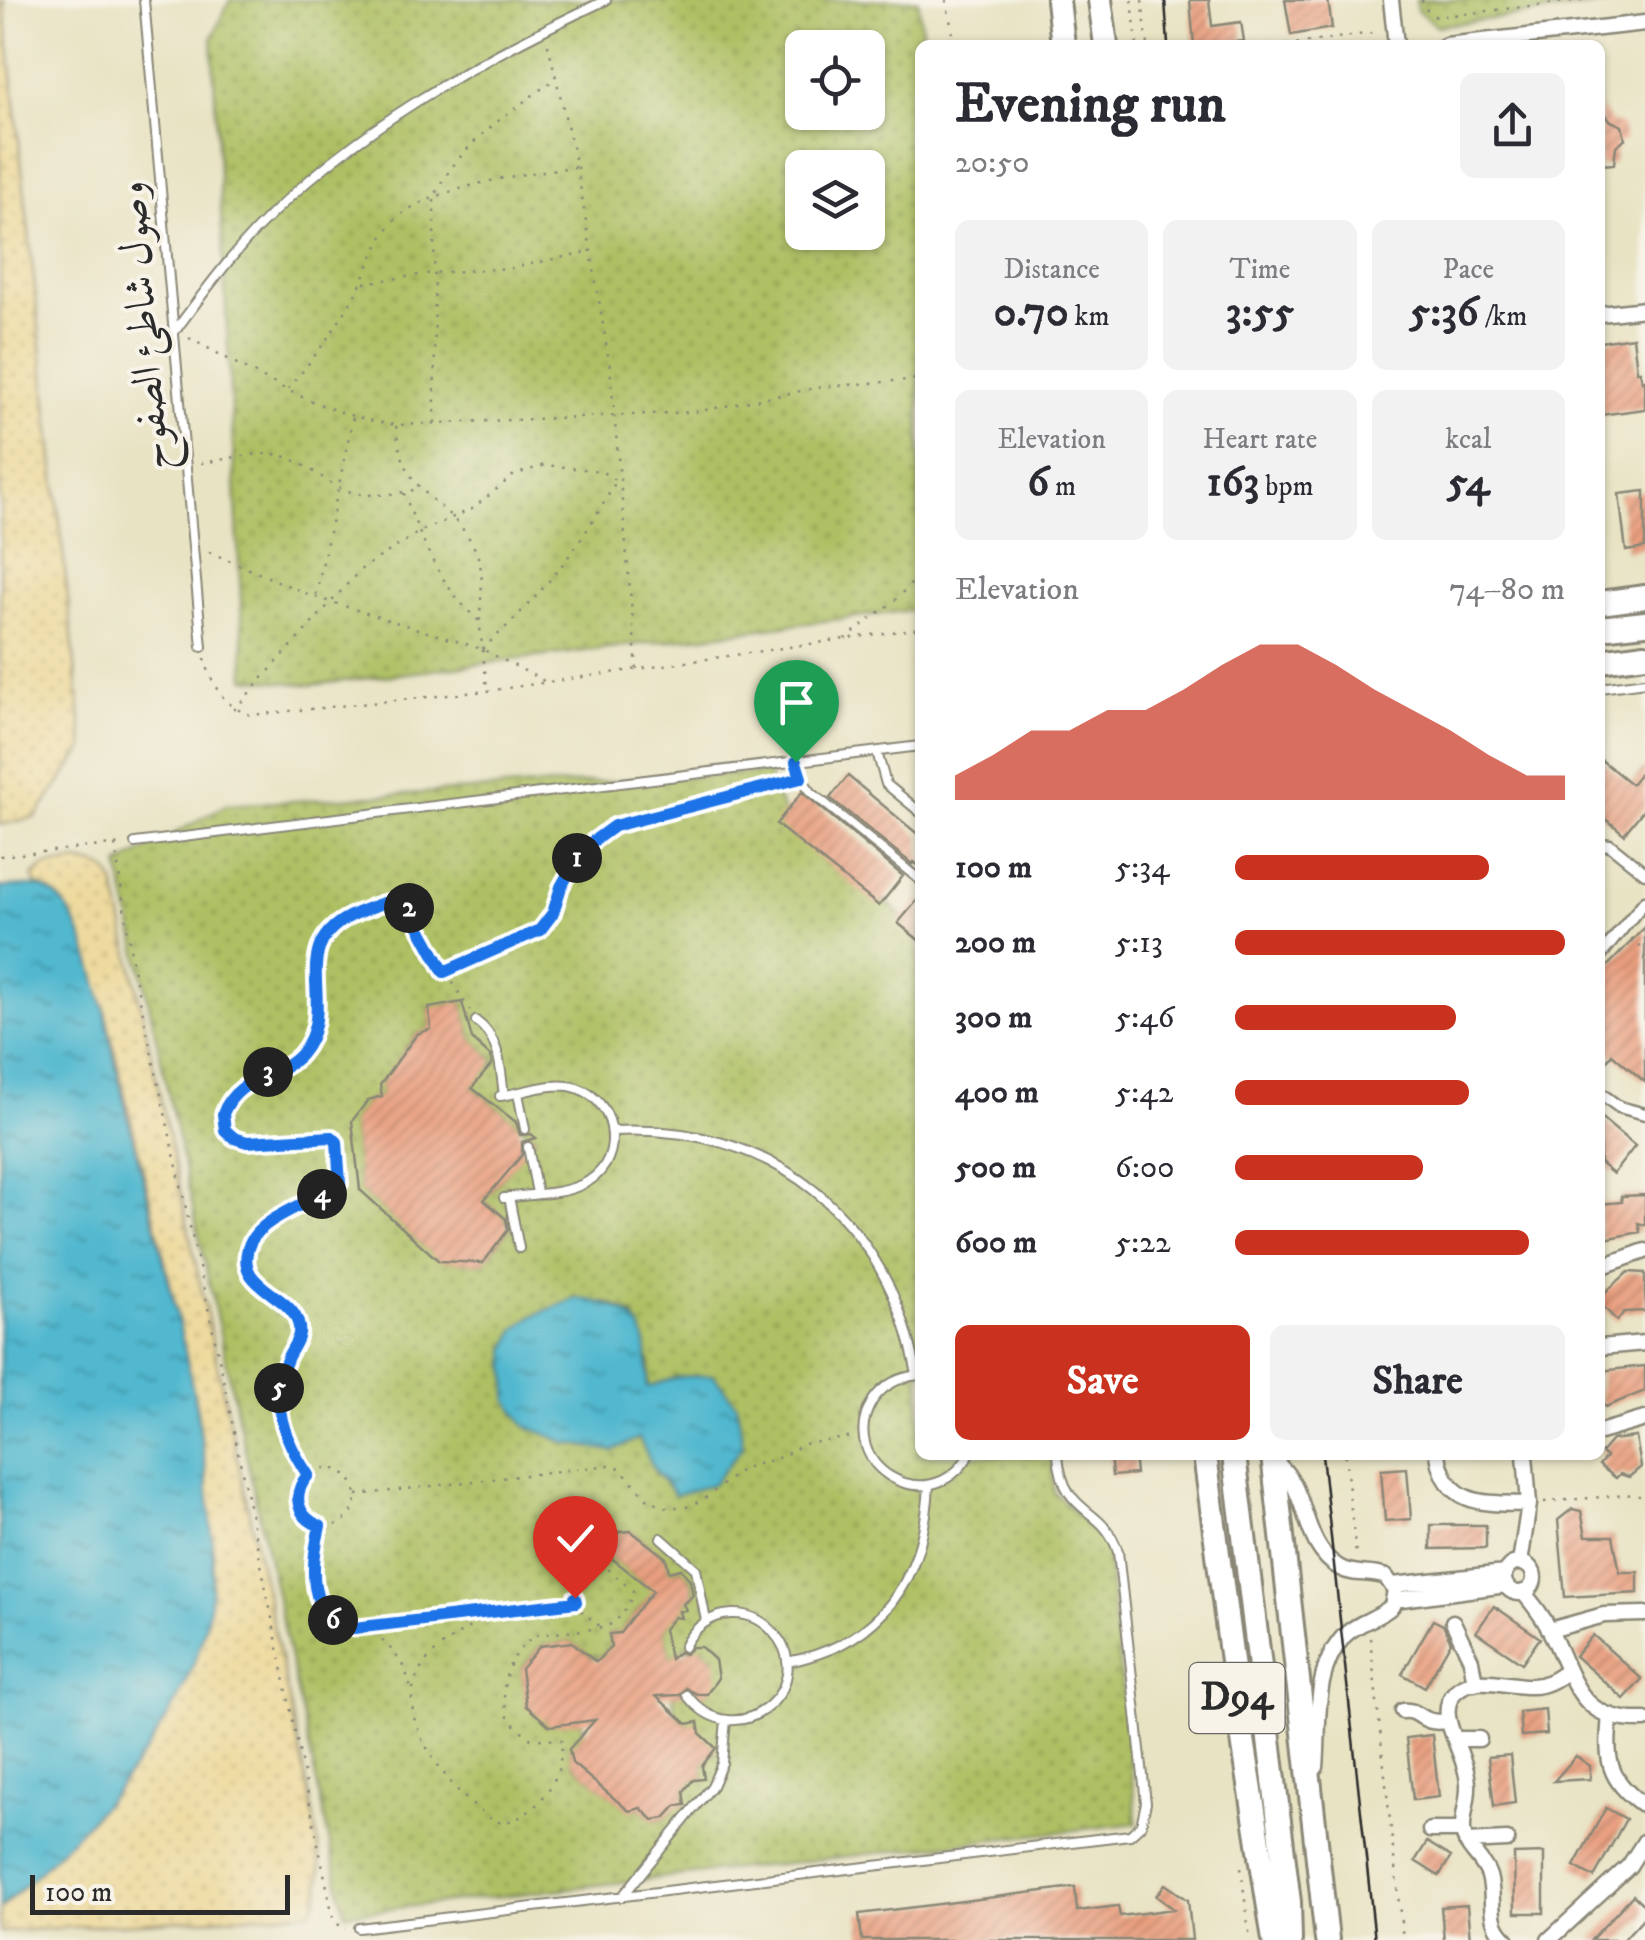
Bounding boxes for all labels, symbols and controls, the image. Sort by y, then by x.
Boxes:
map controls [785,30,885,250]
button: locate [785,30,885,130]
text: Evening run [955,71,1226,140]
button: share [1460,73,1565,178]
text: 20:50 [955,143,1029,183]
button: layers [785,150,885,250]
street label: وصول شاطئ الصفوح [105,178,191,473]
text: Distance [1003,252,1100,287]
text: Time [1230,252,1290,287]
text: Pace [1442,252,1494,287]
text: 0.70 [994,287,1069,339]
text: 3:55 [1226,287,1294,339]
text: 5:36 [1409,287,1479,339]
text: km [1069,299,1110,334]
text: /km [1479,299,1527,334]
text: Elevation [997,422,1106,457]
text: Heart rate [1203,422,1317,457]
text: kcal [1445,422,1491,457]
text: 6 [1027,457,1049,509]
text: 163 [1206,457,1259,509]
text: 54 [1447,457,1490,509]
text: m [1049,469,1076,504]
text: bpm [1259,469,1314,504]
text: Elevation [955,570,1079,610]
text: 74–80 m [1449,570,1565,610]
pin [754,660,839,763]
icon: arrive [769,675,824,730]
pin: 1 [552,833,602,883]
text: 1 [572,840,582,875]
text: 100 m [955,848,1032,888]
text: 5:34 [1115,848,1170,888]
pin: 2 [384,883,434,933]
text: 2 [402,890,416,925]
text: 200 m [955,923,1036,963]
text: 5:13 [1115,923,1163,963]
text: 300 m [955,998,1032,1038]
text: 5:46 [1115,998,1174,1038]
pin: 3 [243,1047,293,1097]
text: 3 [263,1054,273,1089]
text: 400 m [955,1073,1039,1113]
text: 5:42 [1115,1073,1173,1113]
text: 500 m [955,1148,1036,1188]
text: 6:00 [1115,1148,1174,1188]
pin: 4 [297,1169,347,1219]
text: 4 [314,1176,330,1211]
text: 600 m [955,1223,1037,1263]
text: 5:22 [1115,1223,1171,1263]
button: Save [955,1325,1250,1440]
button: Share [1270,1325,1565,1440]
pin: 5 [254,1363,304,1413]
text: 5 [272,1370,286,1405]
pin [533,1496,618,1599]
icon: check [548,1511,603,1566]
pin: 6 [308,1595,358,1645]
text: 6 [326,1602,340,1637]
road number: D94 [1190,1663,1284,1733]
scale bar [30,1870,290,1914]
text: 100 m [45,1875,112,1910]

